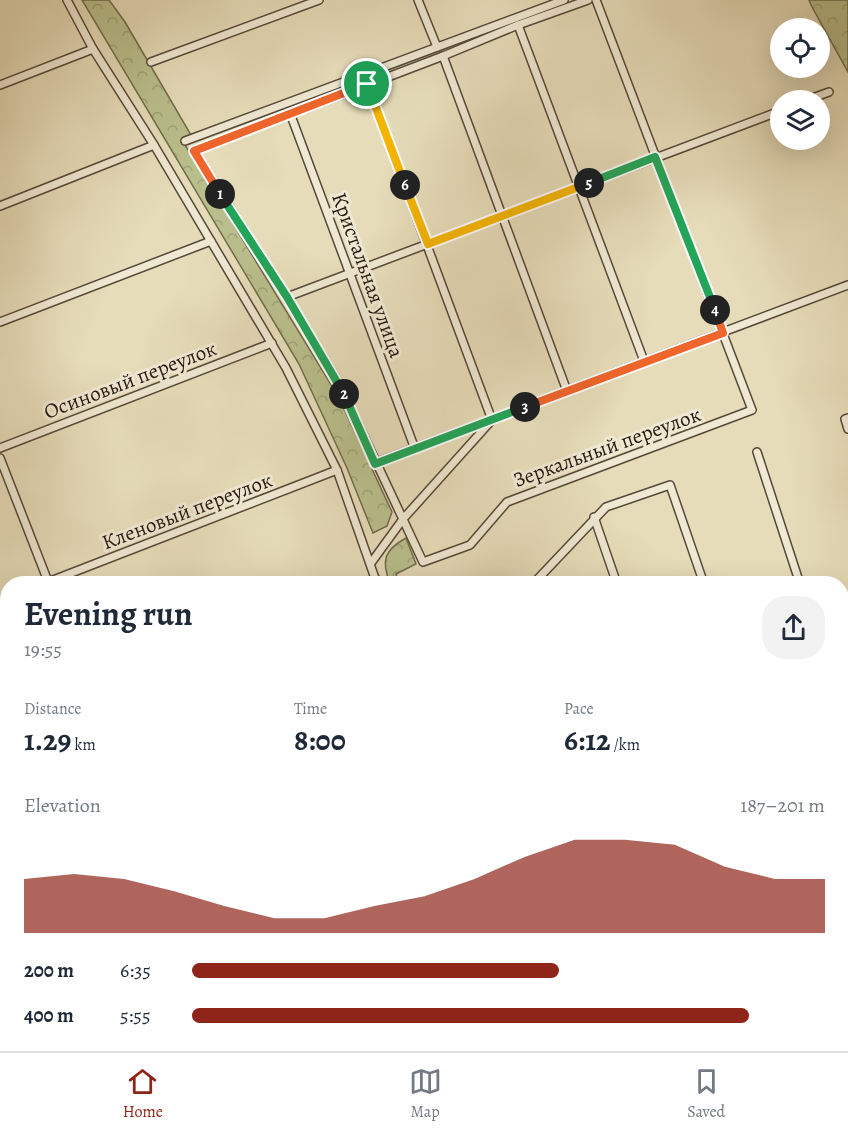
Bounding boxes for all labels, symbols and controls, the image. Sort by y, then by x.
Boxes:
map controls [770,18,830,150]
button: locate [770,18,830,78]
pin [341,58,392,109]
icon: arrive [350,67,383,100]
button: layers [770,90,830,150]
pin: 5 [574,168,604,198]
pin: 6 [390,170,420,200]
text: 5 [586,172,592,194]
text: 6 [401,174,409,196]
pin: 1 [205,179,235,209]
text: 1 [217,183,223,205]
street label: Кристальная улица [325,189,411,362]
pin: 4 [700,295,730,325]
text: 4 [711,299,719,321]
street label: Осиновый переулок [40,334,220,426]
pin: 2 [329,379,359,409]
text: 2 [340,383,348,405]
pin: 3 [510,392,540,422]
text: 3 [522,396,528,418]
street label: Зеркальный переулок [509,400,705,494]
street label: Кленовый переулок [98,466,276,556]
text: Evening run [24,591,193,636]
button: share [762,596,825,659]
text: 19:55 [24,636,62,663]
text: Distance [24,698,81,720]
text: Time [294,698,327,720]
text: Pace [564,698,594,720]
text: 1.29 [24,720,71,760]
text: 8:00 [294,720,346,760]
text: 6:12 [564,720,610,760]
text: km [71,734,96,756]
text: /km [610,734,640,756]
text: Elevation [24,792,101,819]
text: 187–201 m [740,792,825,819]
text: 200 m [24,957,74,984]
text: 6:35 [120,957,151,984]
text: 400 m [24,1002,74,1029]
text: 5:55 [120,1002,151,1029]
tab: Home [123,1065,163,1123]
tab: Map [409,1065,442,1123]
tab: Saved [687,1065,725,1123]

